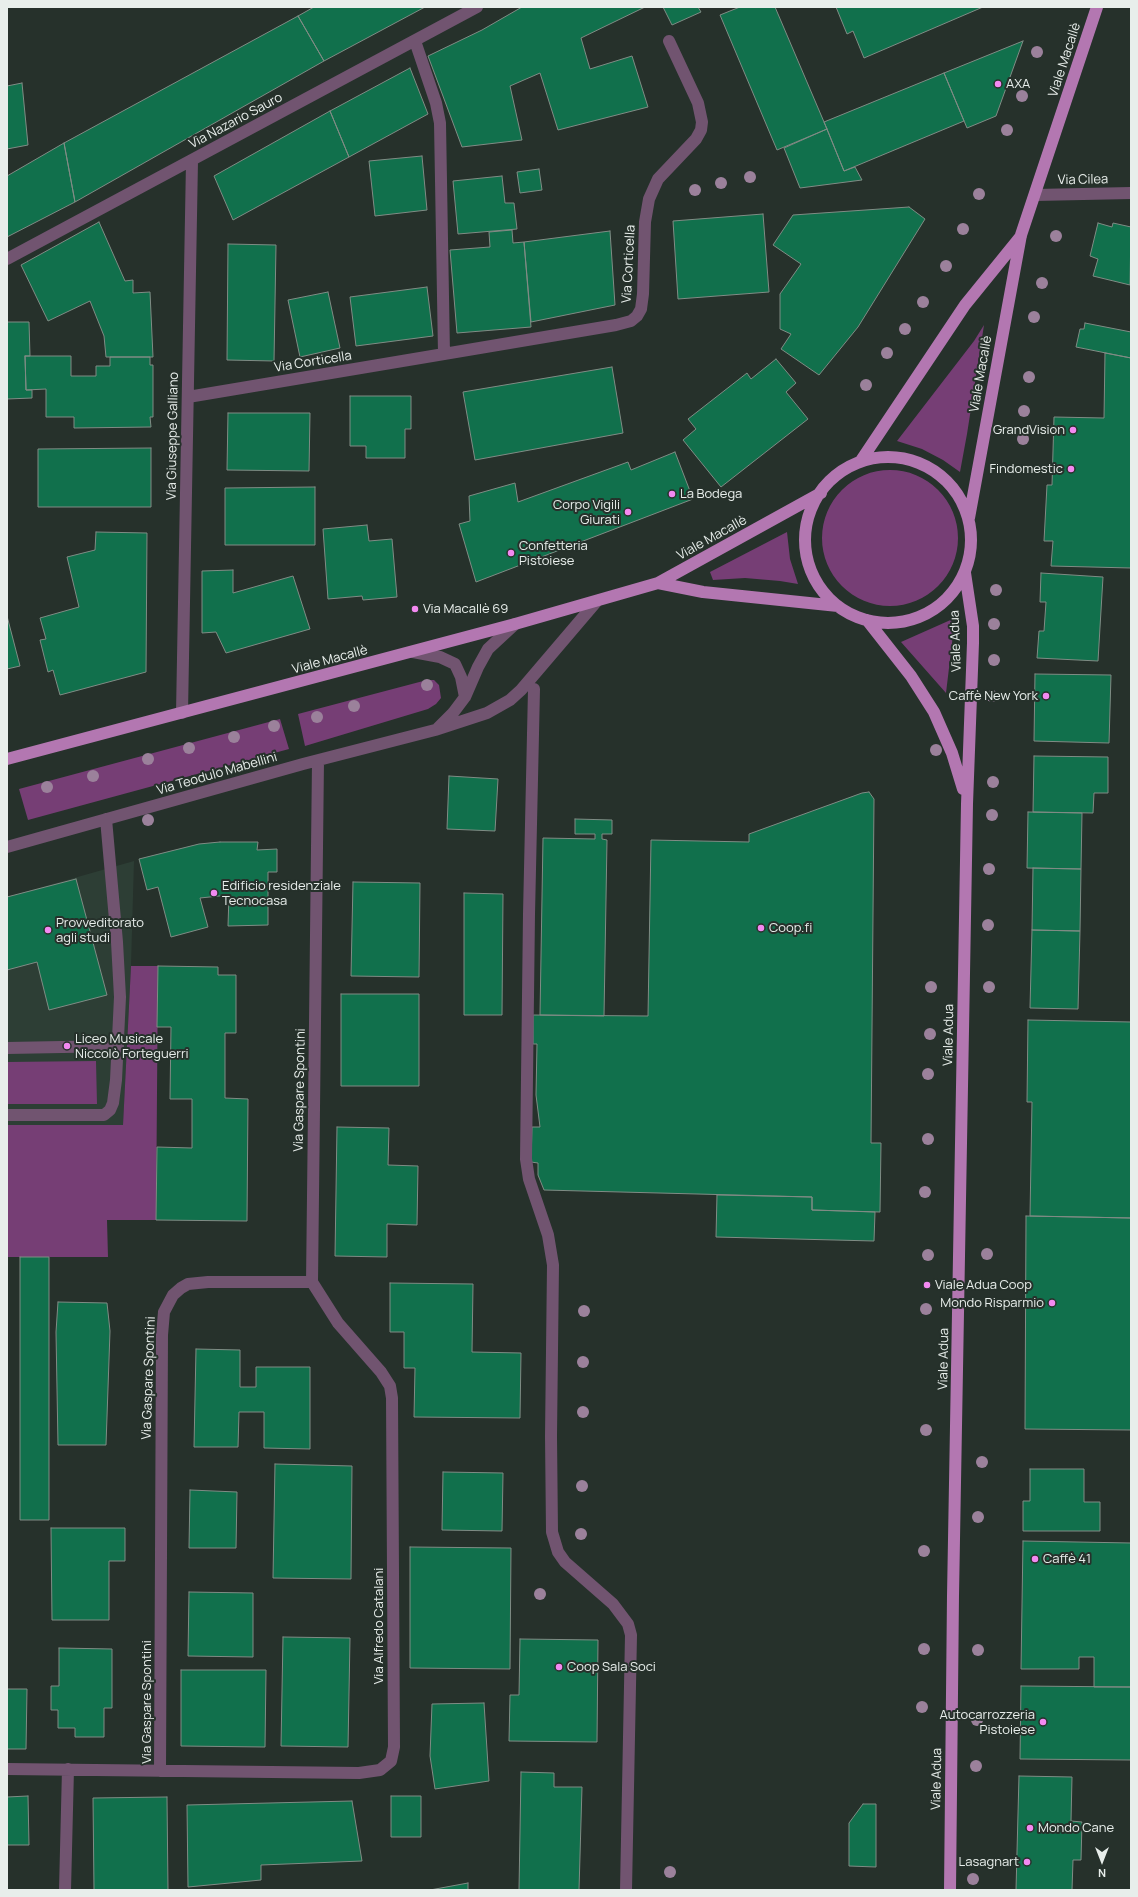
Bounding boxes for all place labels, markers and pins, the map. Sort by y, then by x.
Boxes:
place label: AXA [1006,76,1030,92]
marker: AXA [993,79,1003,89]
place label: GrandVision [993,422,1065,438]
marker: GrandVision [1068,425,1078,435]
place label: Findomestic [990,461,1063,477]
marker: Findomestic [1066,464,1076,474]
place label: La Bodega [680,486,742,502]
marker: La Bodega [667,489,677,499]
place label: Corpo Vigili Giurati [553,497,620,528]
marker: Corpo Vigili Giurati [623,507,633,517]
place label: Confetteria Pistoiese [519,538,588,569]
marker: Confetteria Pistoiese [506,548,516,558]
place label: Via Macallè 69 [423,601,508,617]
marker: Via Macallè 69 [410,604,420,614]
place label: Caffè New York [949,688,1038,704]
marker: Caffè New York [1041,691,1051,701]
place label: Edificio residenziale Tecnocasa [222,878,341,909]
marker: Edificio residenziale Tecnocasa [209,888,219,898]
place label: Provveditorato agli studi [56,915,144,946]
place label: Coop.fi [769,920,812,936]
marker: Coop.fi [756,923,766,933]
marker: Provveditorato agli studi [43,925,53,935]
place label: Liceo Musicale Niccolò Forteguerri [75,1031,189,1062]
marker: Liceo Musicale Niccolò Forteguerri [62,1041,72,1051]
place label: Viale Adua Coop [935,1277,1032,1293]
marker: Viale Adua Coop [922,1280,932,1290]
place label: Mondo Risparmio [940,1295,1044,1311]
marker: Mondo Risparmio [1047,1298,1057,1308]
place label: Caffè 41 [1043,1551,1091,1567]
marker: Caffè 41 [1030,1554,1040,1564]
place label: Coop Sala Soci [567,1659,656,1675]
marker: Coop Sala Soci [554,1662,564,1672]
place label: Autocarrozzeria Pistoiese [940,1707,1035,1738]
marker: Autocarrozzeria Pistoiese [1038,1717,1048,1727]
place label: Mondo Cane [1038,1820,1114,1836]
marker: Mondo Cane [1025,1823,1035,1833]
place label: Lasagnart [959,1854,1019,1870]
marker: Lasagnart [1022,1857,1032,1867]

